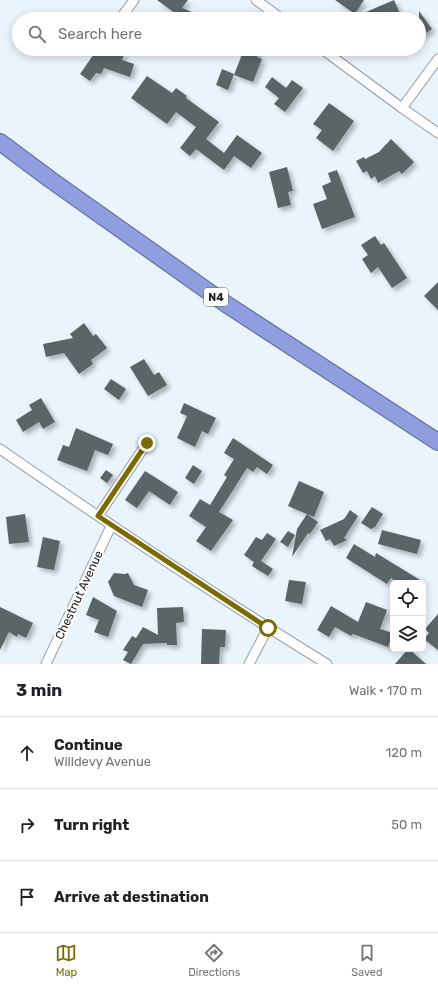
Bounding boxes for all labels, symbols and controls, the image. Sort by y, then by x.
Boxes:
search box [12,12,426,56]
icon: search [26,23,48,45]
text: Search here [58,25,142,43]
road number: N4 [204,288,228,306]
route end [138,434,156,452]
street label: Chestnut Avenue [52,548,106,642]
map controls [390,580,426,652]
button: locate [390,580,426,616]
button: layers [390,616,426,652]
route start [259,619,277,637]
text: 3 min [16,680,62,700]
text: Walk · 170 m [349,683,422,698]
text: Continue [54,736,123,754]
icon: ahead [16,742,38,764]
text: 120 m [386,745,422,760]
text: Willdevy Avenue [54,754,151,769]
icon: right [16,814,38,836]
text: Turn right [54,816,129,834]
text: 50 m [391,817,422,832]
icon: arrive [16,886,38,908]
text: Arrive at destination [54,888,209,906]
tab: Map [55,942,77,979]
tab: Directions [188,942,240,979]
tab: Saved [351,942,383,979]

